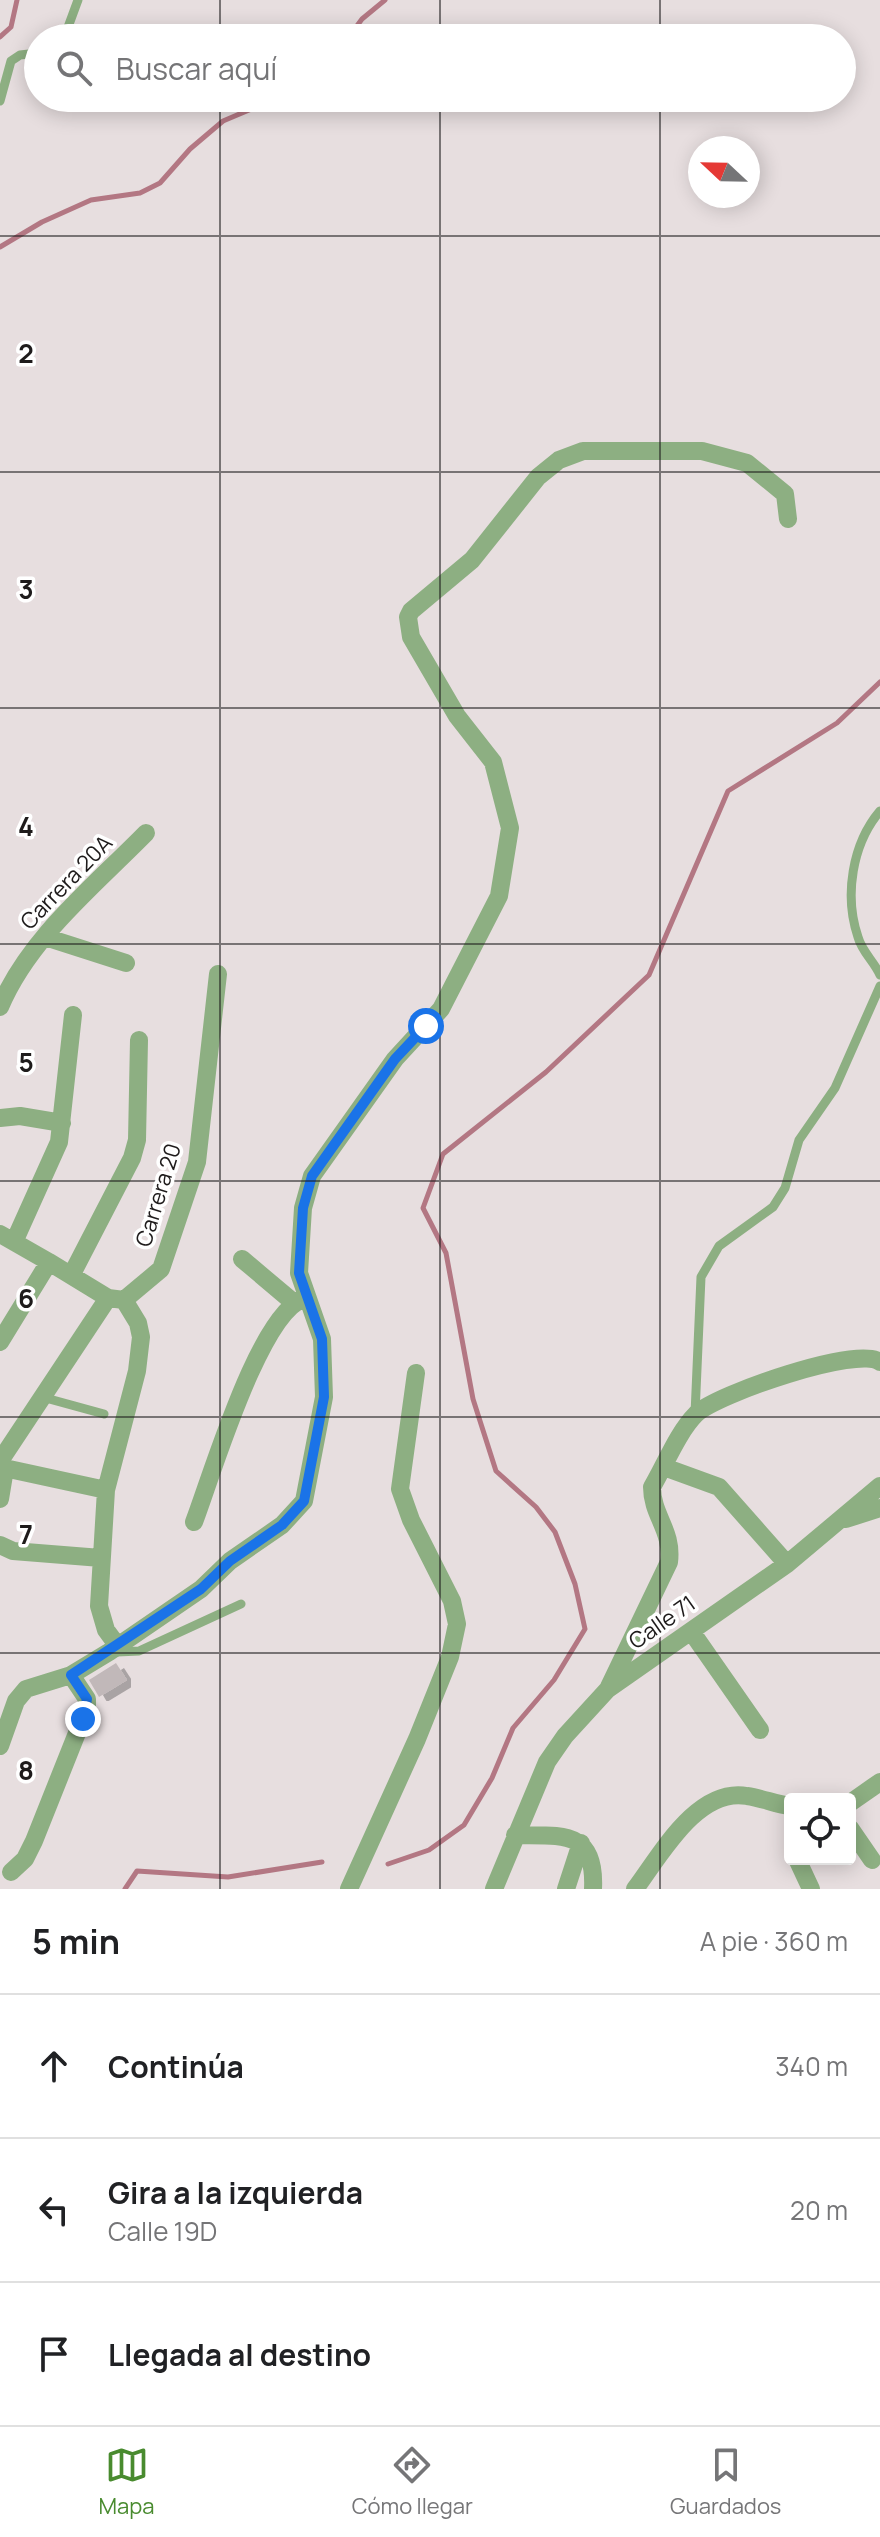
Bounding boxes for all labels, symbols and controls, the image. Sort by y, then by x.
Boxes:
search box [24,24,856,112]
icon: search [52,46,96,90]
text: Buscar aquí [116,48,277,89]
north arrow [688,136,760,208]
text: 2 [18,335,34,371]
text: 3 [18,571,34,607]
text: 4 [18,808,34,844]
street label: Carrera 20A [13,828,119,936]
route start [408,1008,444,1044]
text: 5 [18,1044,34,1080]
street label: Carrera 20 [128,1140,188,1250]
text: 6 [18,1280,34,1316]
text: 7 [19,1516,33,1552]
street label: Calle 71 [623,1588,701,1656]
route end [65,1701,101,1737]
text: 8 [18,1752,34,1788]
map controls [784,1793,856,1865]
button: locate [784,1793,856,1865]
text: 5 min [32,1918,120,1964]
text: A pie · 360 m [700,1923,848,1959]
icon: ahead [32,2044,76,2088]
text: Continúa [108,2046,244,2087]
text: 340 m [775,2048,848,2084]
text: Gira a la izquierda [108,2172,363,2213]
icon: left [32,2188,76,2232]
text: 20 m [790,2192,848,2228]
text: Calle 19D [108,2213,217,2249]
icon: arrive [32,2332,76,2376]
text: Llegada al destino [108,2334,371,2375]
tab: Mapa [99,2443,155,2521]
tab: Cómo llegar [352,2443,473,2521]
tab: Guardados [670,2443,781,2521]

